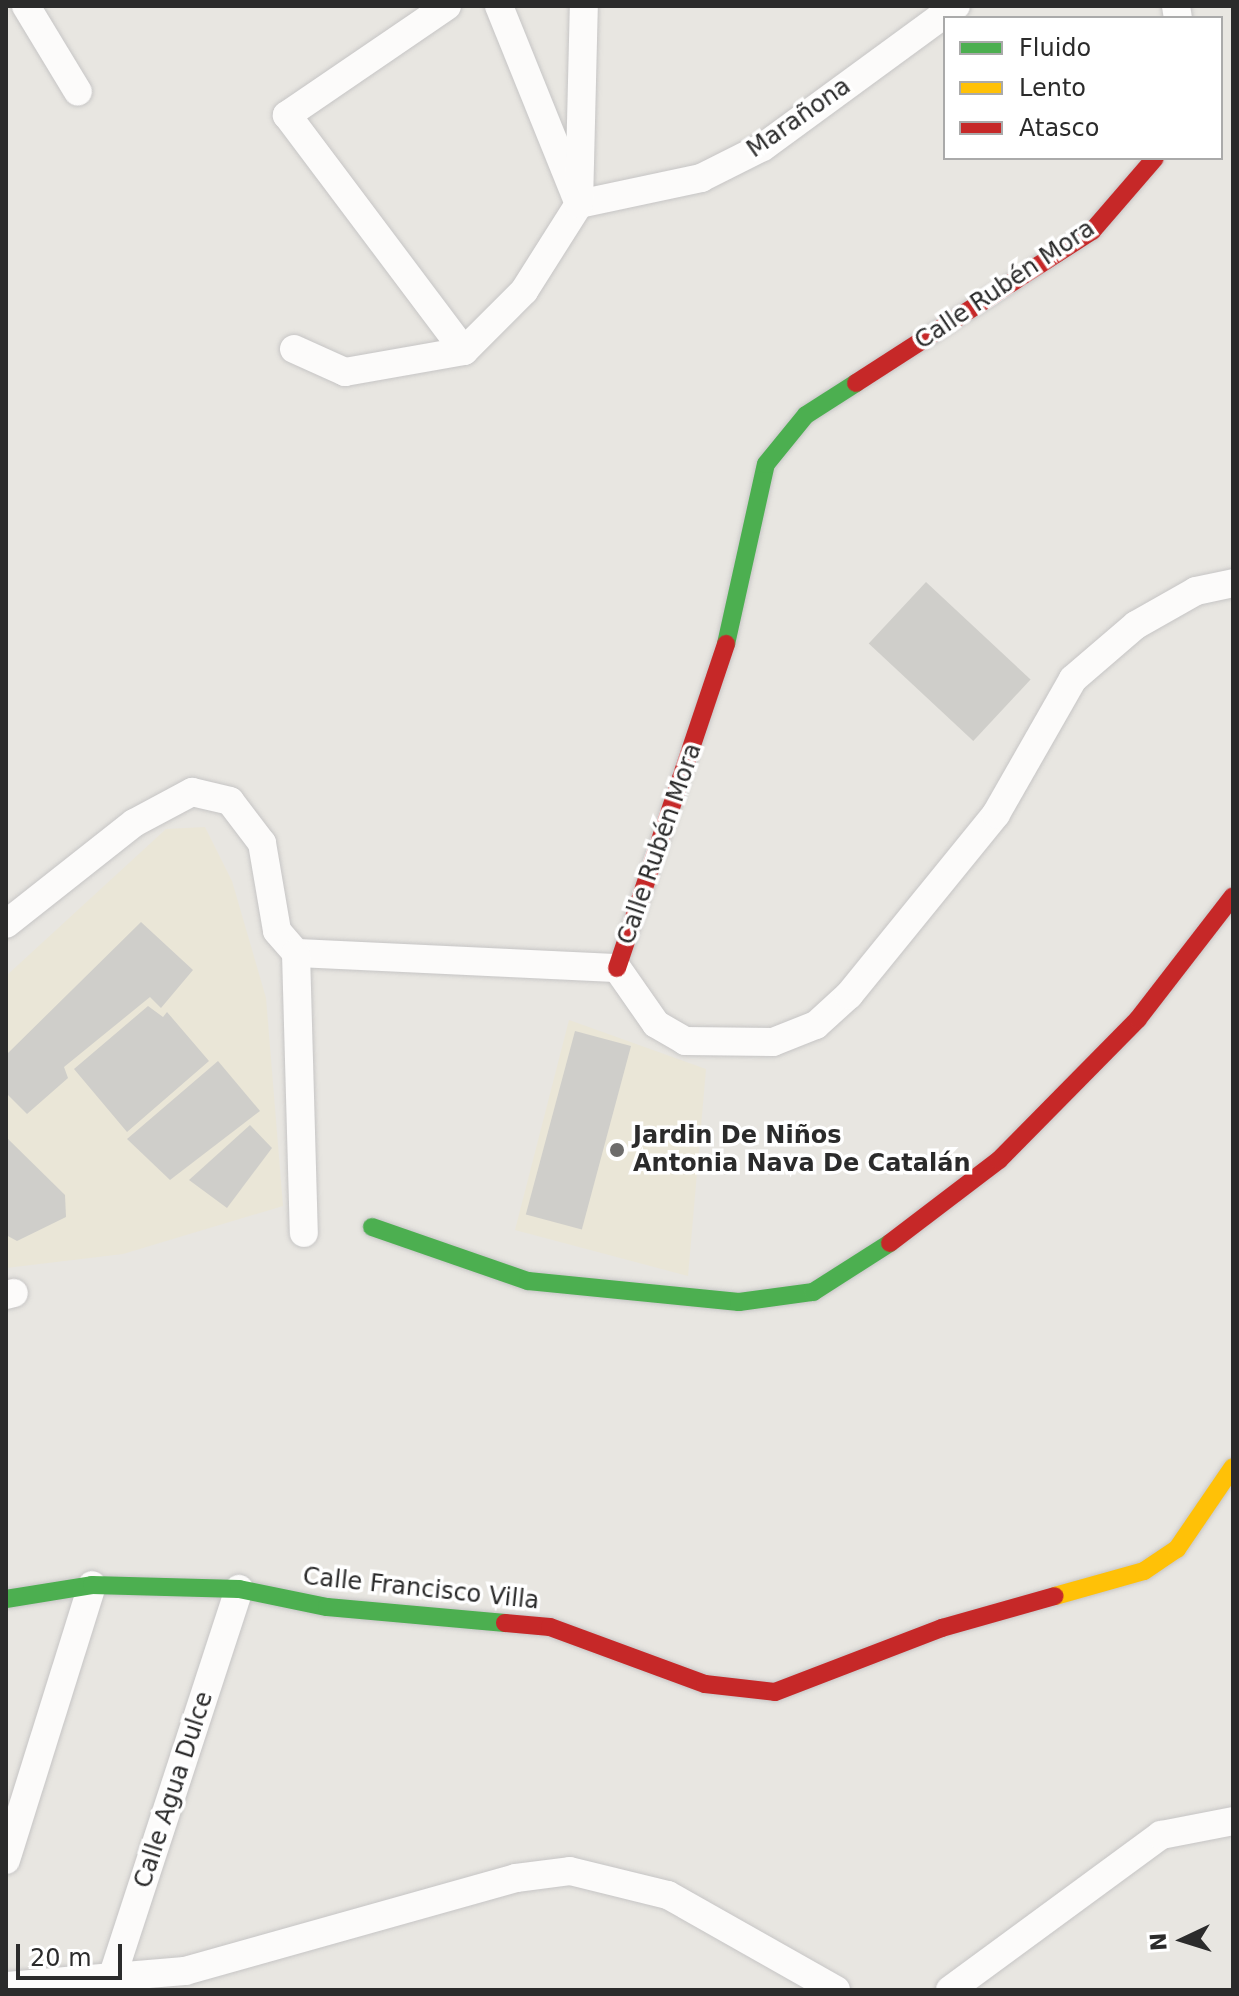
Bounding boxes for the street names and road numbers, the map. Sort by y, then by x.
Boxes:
street label: Marañona [742,72,856,164]
street label: Calle Rubén Mora [910,214,1100,356]
street label: Calle Rubén Mora [612,740,708,948]
street label: Calle Francisco Villa [301,1562,541,1616]
street label: Calle Agua Dulce [129,1688,219,1892]

